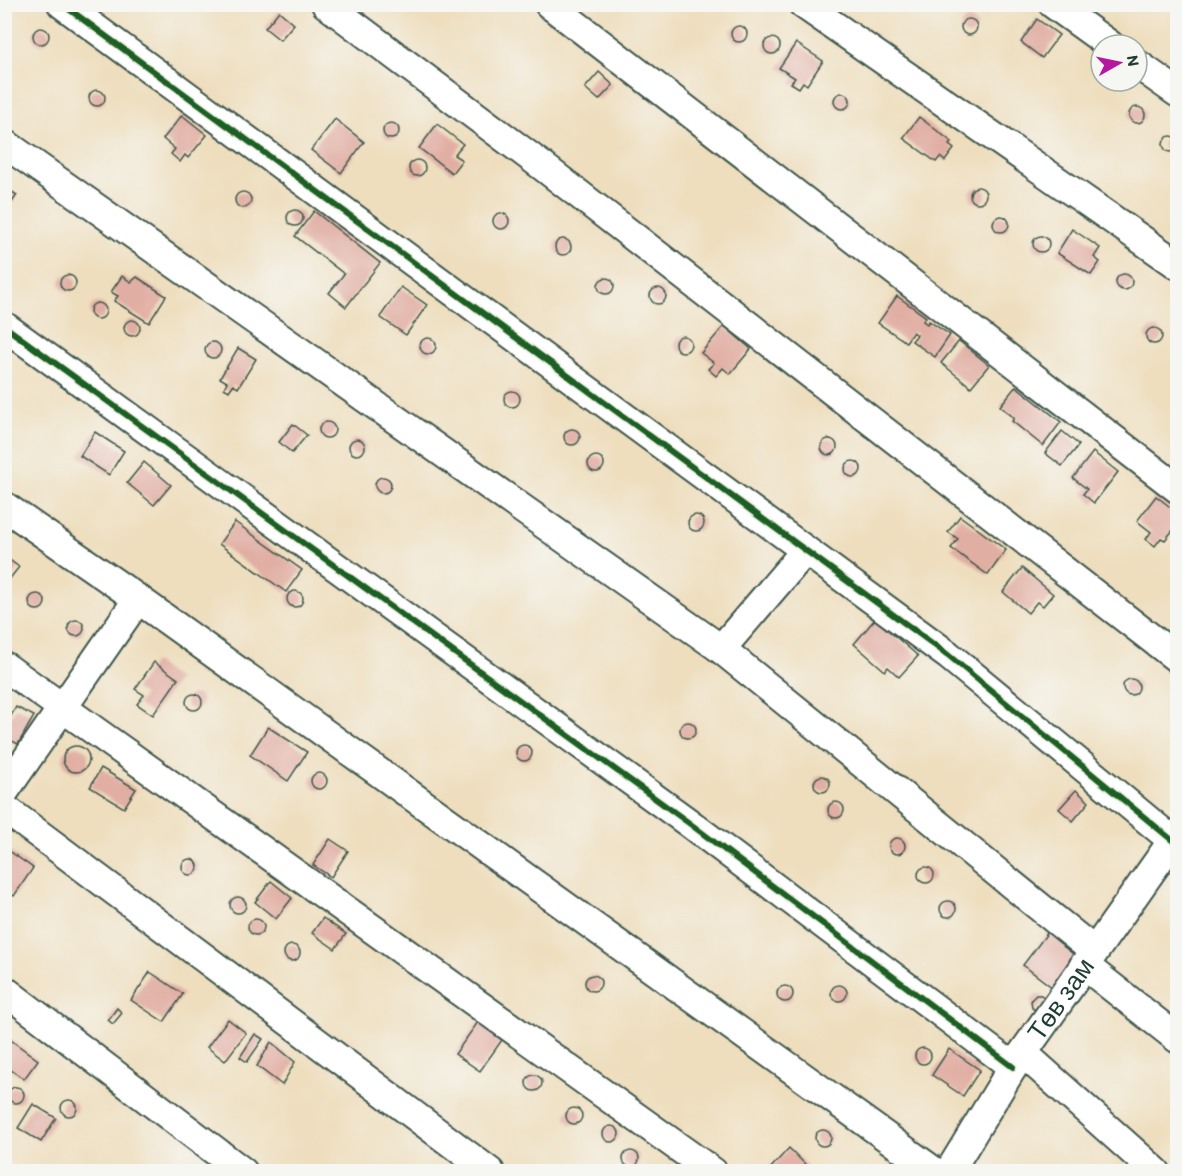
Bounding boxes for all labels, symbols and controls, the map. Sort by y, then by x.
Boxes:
north arrow [1089,33,1149,93]
text: N [1123,54,1144,68]
street label: Төв зам [1021,951,1101,1047]

